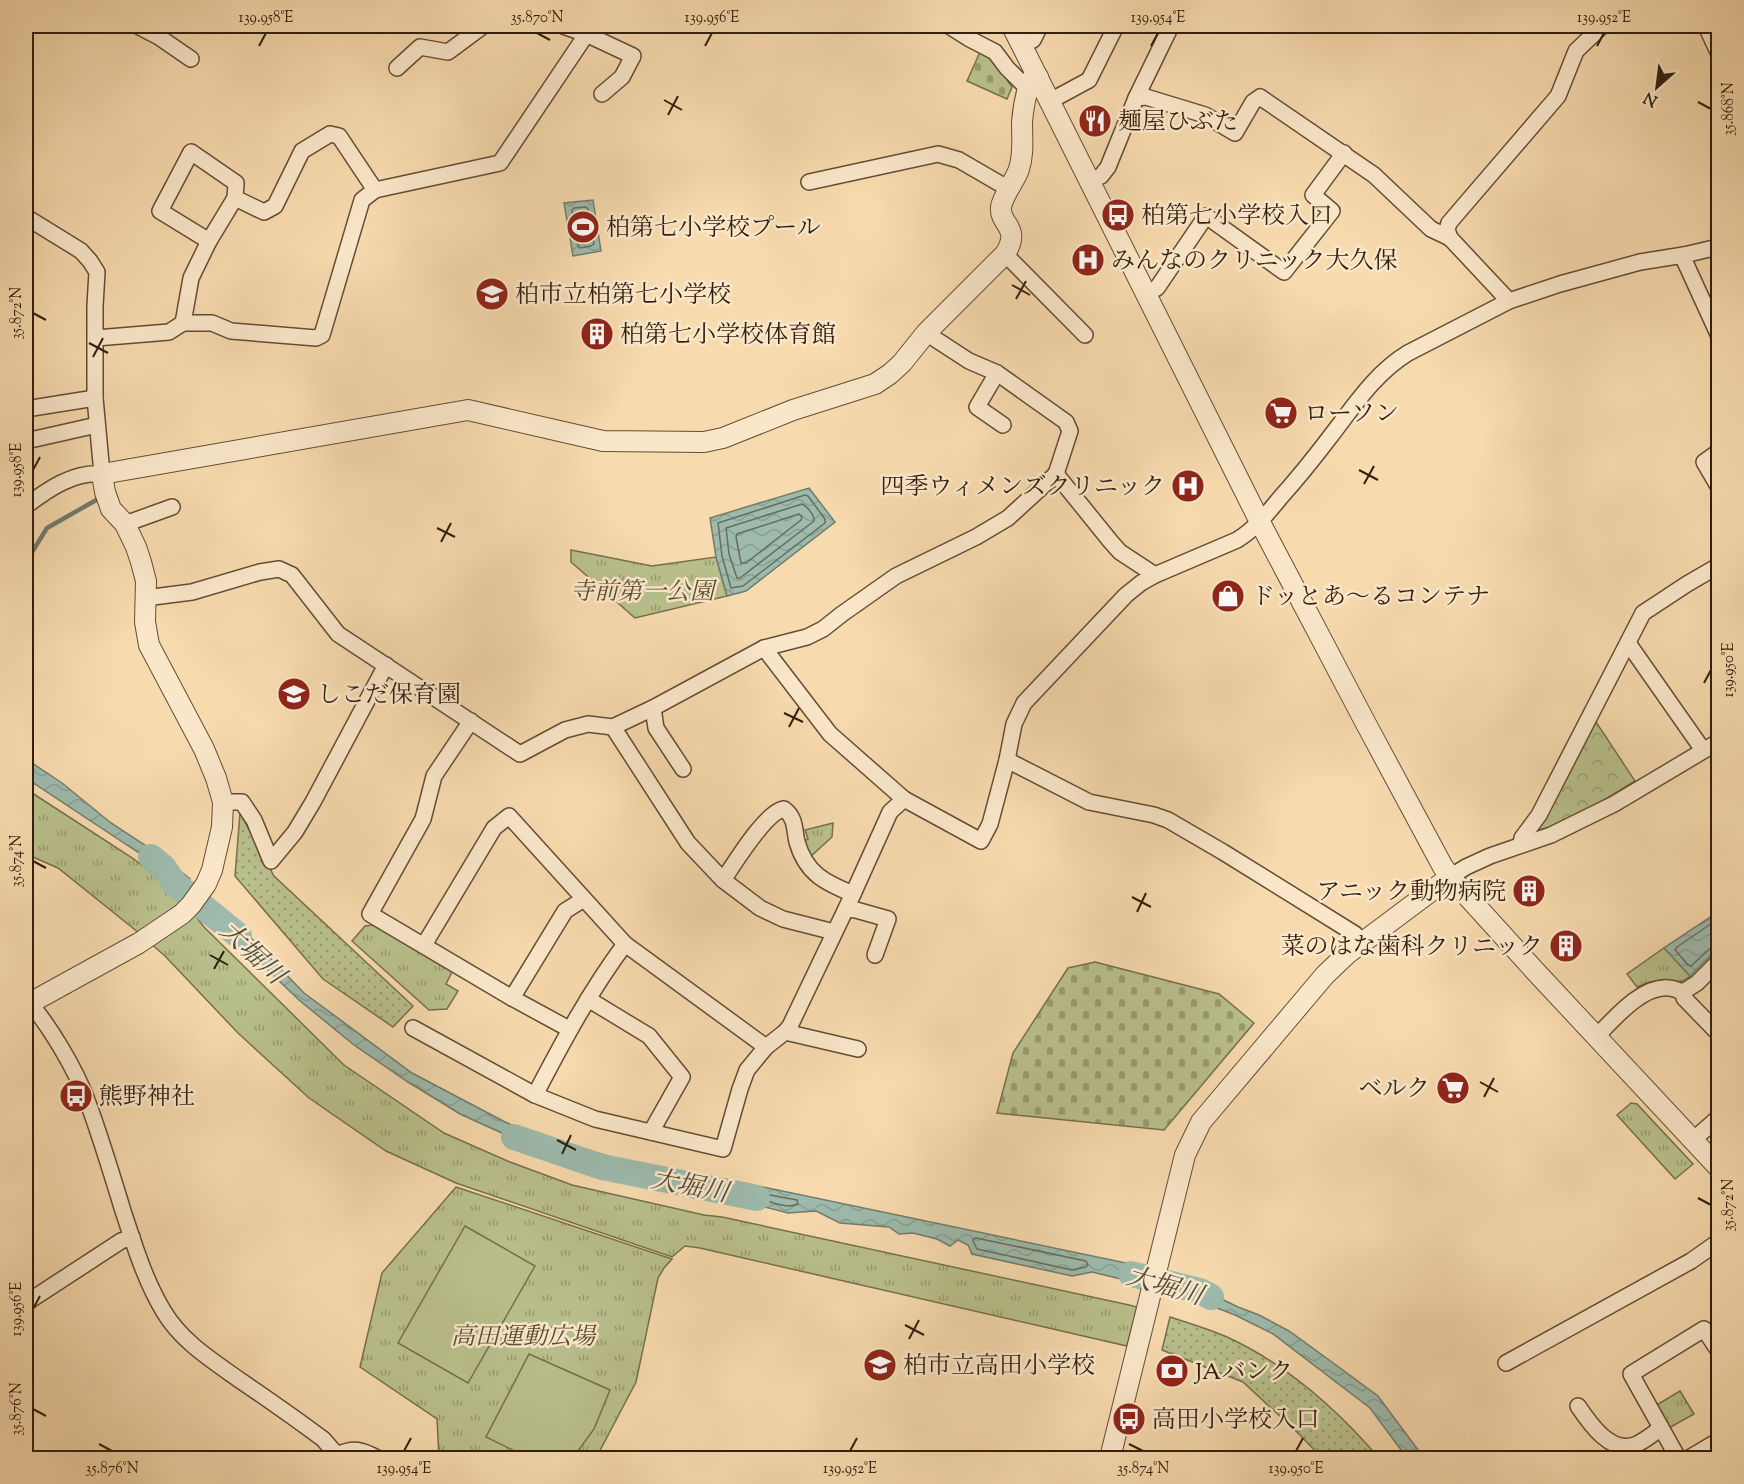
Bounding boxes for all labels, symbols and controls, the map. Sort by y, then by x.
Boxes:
text: 139.958°E [239,8,293,29]
text: 35.870°N [510,8,564,29]
text: 139.956°E [685,8,739,29]
text: 139.954°E [1131,8,1185,29]
text: 139.952°E [1577,8,1631,29]
north arrow [1627,57,1687,117]
text: 35.868°N [1719,82,1740,136]
text: N [1640,85,1662,111]
restaurant icon: 麺屋ひぶた [1077,103,1113,139]
place label: 麺屋ひぶた [1118,106,1238,140]
bus stop icon: 柏第七小学校入口 [1100,197,1136,233]
place label: 柏第七小学校入口 [1141,200,1333,234]
sports icon: 柏第七小学校プール [565,209,601,245]
place label: 柏第七小学校プール [606,212,821,246]
hospital icon: みんなのクリニック大久保 [1070,242,1106,278]
place label: みんなのクリニック大久保 [1111,245,1398,279]
school or university icon: 柏市立柏第七小学校 [474,276,510,312]
place label: 柏市立柏第七小学校 [515,279,731,313]
text: 35.872°N [7,287,28,339]
building icon: 柏第七小学校体育館 [579,316,615,352]
place label: 柏第七小学校体育館 [620,319,836,353]
supermarket icon: ローソン [1263,395,1299,431]
place label: ローソン [1304,398,1399,432]
text: 139.958°E [7,443,28,497]
hospital icon: 四季ウィメンズクリニック [1170,468,1206,504]
place label: 四季ウィメンズクリニック [881,471,1165,505]
park label: 寺前第一公園 [570,576,718,610]
shop icon: ドッとあ〜るコンテナ [1210,578,1246,614]
place label: ドッとあ〜るコンテナ [1251,581,1490,615]
text: 139.950°E [1719,643,1740,697]
school or university icon: しこだ保育園 [276,676,312,712]
place label: しこだ保育園 [317,679,461,713]
text: 35.874°N [7,835,28,887]
building icon: アニック動物病院 [1511,873,1547,909]
place label: アニック動物病院 [1316,876,1506,910]
water label: 大堀川 [210,914,295,996]
building icon: 菜のはな歯科クリニック [1548,928,1584,964]
place label: 菜のはな歯科クリニック [1280,931,1543,965]
supermarket icon: ベルク [1435,1070,1471,1106]
place label: ベルク [1358,1073,1430,1107]
bus stop icon: 熊野神社 [58,1078,94,1114]
place label: 熊野神社 [99,1081,195,1115]
water label: 大堀川 [648,1162,734,1214]
text: 35.872°N [1719,1179,1740,1231]
water label: 大堀川 [1122,1259,1210,1317]
text: 139.956°E [7,1282,28,1336]
park label: 高田運動広場 [451,1321,597,1355]
school or university icon: 柏市立高田小学校 [862,1347,898,1383]
place label: 柏市立高田小学校 [903,1350,1095,1384]
bank icon: JAバンク [1154,1353,1190,1389]
place label: JAバンク [1193,1356,1293,1390]
text: 35.876°N [7,1382,28,1436]
bus stop icon: 高田小学校入口 [1111,1401,1147,1437]
place label: 高田小学校入口 [1152,1404,1320,1438]
text: 35.876°N [85,1459,139,1480]
text: 139.954°E [377,1459,431,1480]
text: 139.952°E [823,1459,877,1480]
text: 35.874°N [1117,1459,1169,1480]
text: 139.950°E [1269,1459,1323,1480]

